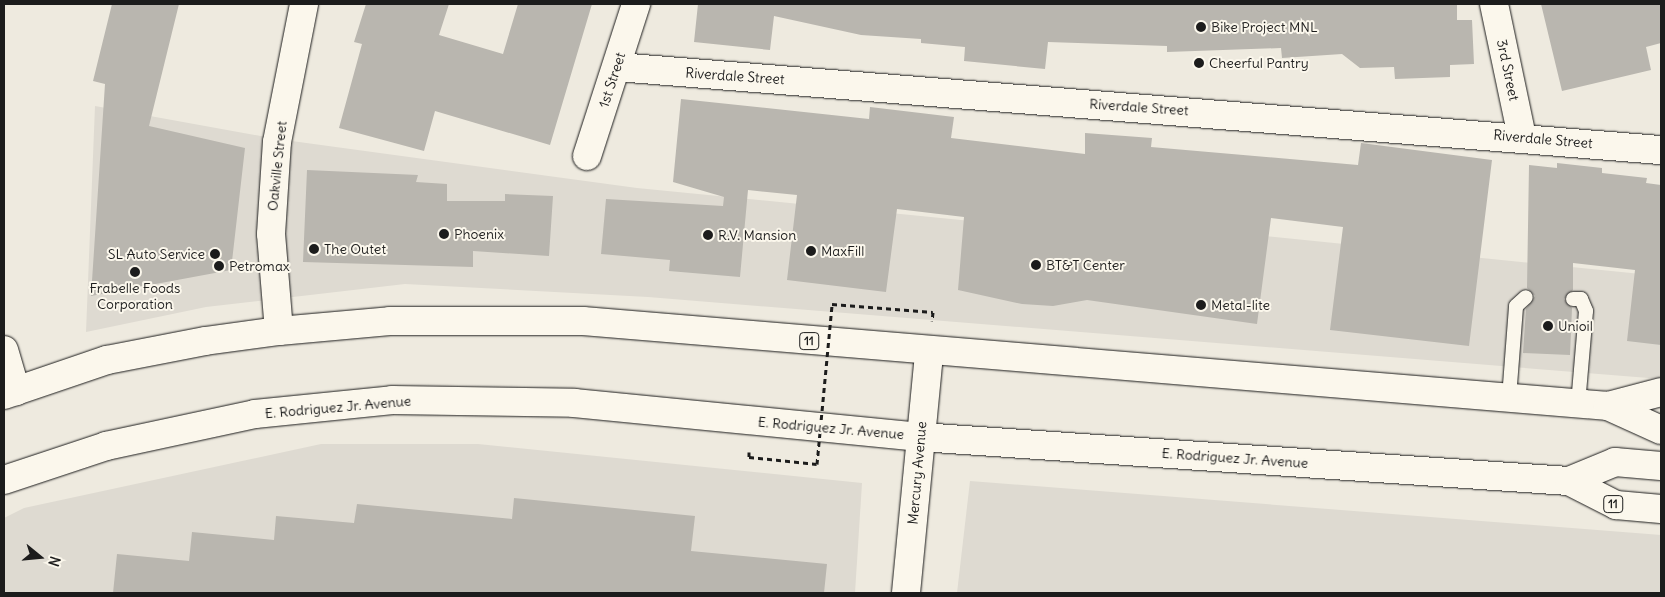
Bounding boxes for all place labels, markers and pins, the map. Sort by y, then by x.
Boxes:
place label: Bike Project MNL [1211,19,1318,35]
marker: Bike Project MNL [1195,21,1207,33]
place label: Cheerful Pantry [1209,55,1309,71]
marker: Cheerful Pantry [1193,57,1205,69]
place label: Phoenix [454,226,504,242]
place label: R.V. Mansion [718,227,796,243]
marker: Phoenix [438,228,450,240]
marker: R.V. Mansion [702,229,714,241]
place label: The Outet [324,241,386,257]
marker: The Outet [308,243,320,255]
place label: MaxFill [821,243,864,259]
marker: MaxFill [805,245,817,257]
place label: SL Auto Service [108,246,205,262]
marker: SL Auto Service [209,248,221,260]
place label: BT&T Center [1046,257,1125,273]
place label: Petromax [229,258,290,274]
marker: BT&T Center [1030,259,1042,271]
marker: Petromax [213,260,225,272]
marker: Frabelle Foods Corporation [129,266,141,278]
place label: Frabelle Foods Corporation [90,280,180,312]
place label: Metal-lite [1211,297,1270,313]
marker: Metal-lite [1195,299,1207,311]
place label: Unioil [1558,318,1593,334]
marker: Unioil [1542,320,1554,332]

